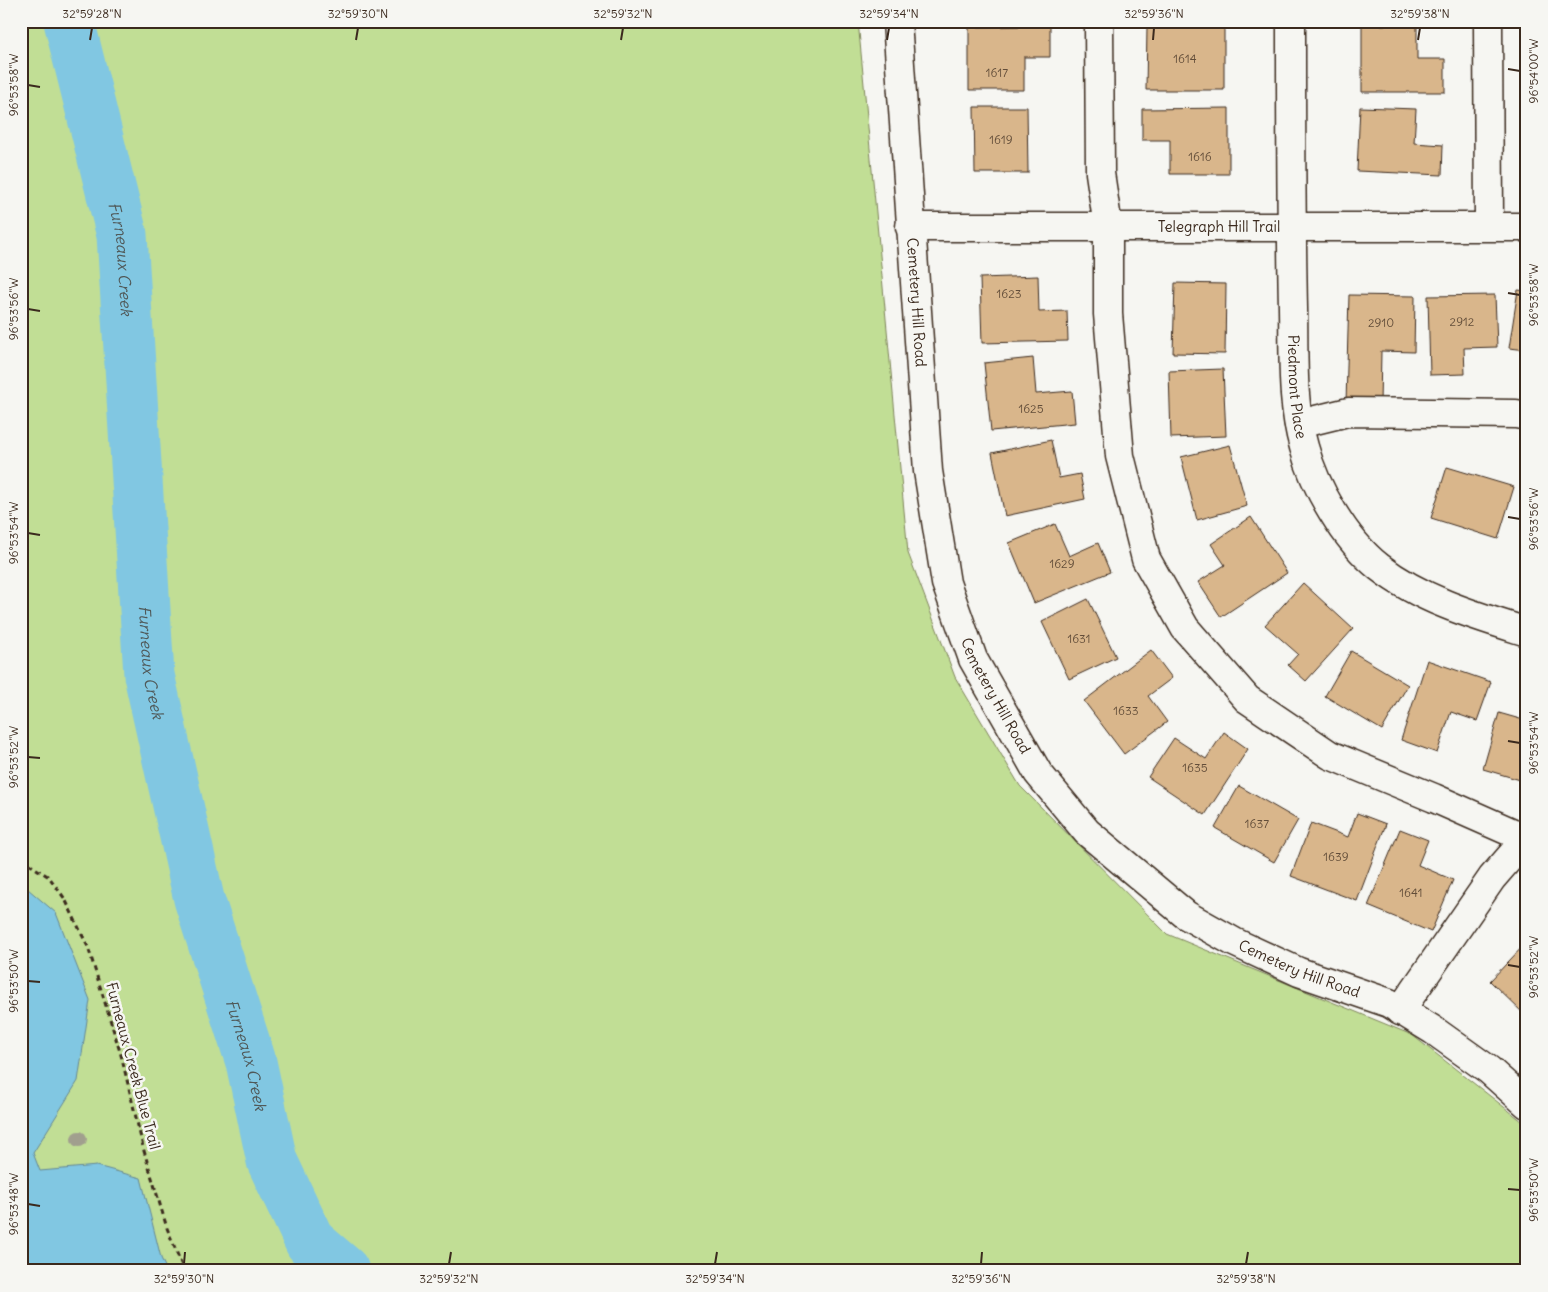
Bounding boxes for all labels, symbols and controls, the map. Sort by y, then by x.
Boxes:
text: 32°59'28"N [62,6,122,21]
text: 32°59'30"N [328,6,388,21]
text: 32°59'32"N [593,6,653,21]
text: 32°59'34"N [859,6,919,21]
text: 32°59'36"N [1124,6,1184,21]
text: 32°59'38"N [1390,6,1450,21]
text: 96°54'00"W [1526,39,1541,103]
house number: 1614 [1173,51,1197,66]
text: 96°53'58"W [6,54,21,116]
house number: 1617 [986,65,1008,80]
house number: 1619 [989,132,1013,147]
house number: 1616 [1188,149,1212,164]
water label: Furneaux Creek [104,200,137,318]
street label: Telegraph Hill Trail [1158,217,1280,236]
street label: Cemetery Hill Road [903,237,931,368]
text: 96°53'58"W [1526,264,1541,326]
text: 96°53'56"W [6,278,21,340]
house number: 1623 [996,286,1022,301]
house number: 2912 [1450,314,1475,329]
house number: 2910 [1368,315,1394,330]
street label: Piedmont Place [1284,335,1311,441]
house number: 1625 [1018,401,1044,416]
text: 96°53'56"W [1526,488,1541,550]
text: 96°53'54"W [6,502,21,564]
house number: 1629 [1049,556,1075,571]
water label: Furneaux Creek [135,605,169,723]
house number: 1631 [1067,631,1091,646]
street label: Cemetery Hill Road [957,635,1035,757]
house number: 1633 [1113,703,1139,718]
text: 96°53'54"W [1526,712,1541,774]
text: 96°53'52"W [6,726,21,788]
house number: 1635 [1182,760,1208,775]
house number: 1637 [1245,816,1269,831]
house number: 1639 [1323,849,1349,864]
house number: 1641 [1399,885,1423,900]
street label: Cemetery Hill Road [1235,935,1363,1001]
text: 96°53'52"W [1526,936,1541,998]
text: 96°53'50"W [6,949,21,1013]
street label: Furneaux Creek Blue Trail [102,980,165,1152]
water label: Furneaux Creek [222,997,271,1114]
text: 96°53'50"W [1526,1158,1541,1222]
text: 96°53'48"W [6,1173,21,1235]
text: 32°59'30"N [154,1271,214,1286]
text: 32°59'32"N [419,1271,479,1286]
text: 32°59'34"N [685,1271,745,1286]
text: 32°59'36"N [951,1271,1011,1286]
text: 32°59'38"N [1216,1271,1276,1286]

